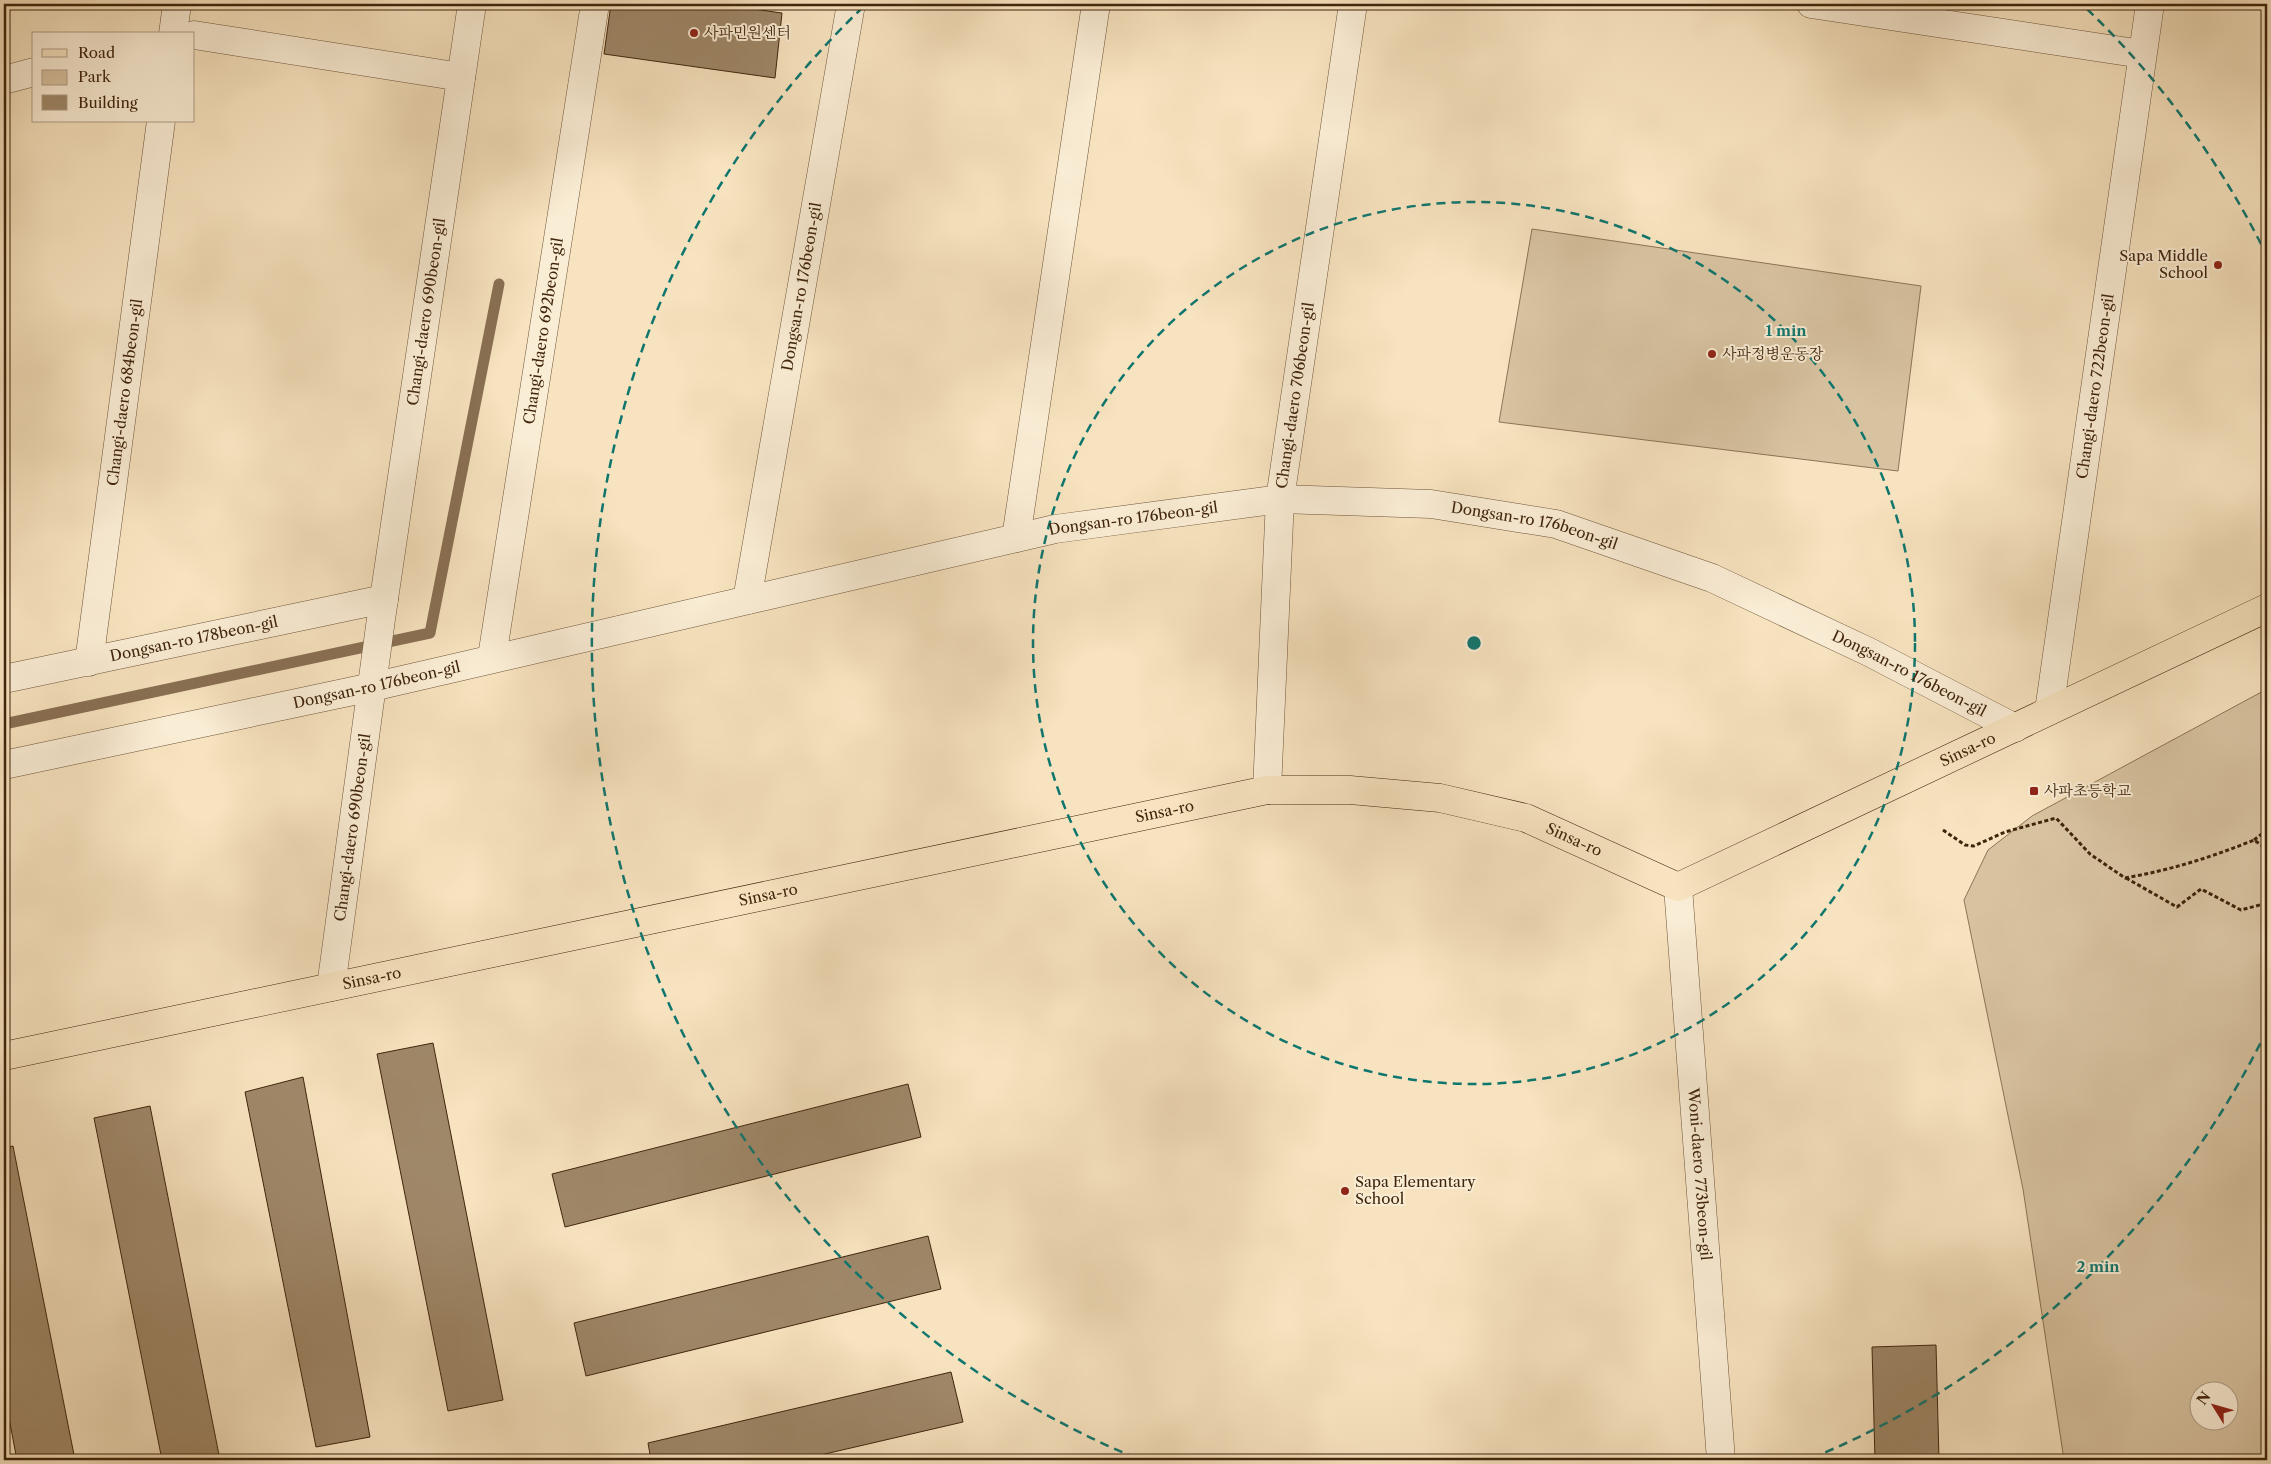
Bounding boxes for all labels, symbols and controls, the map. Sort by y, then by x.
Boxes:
place label: 사파민원센터 [704,23,791,42]
marker: 사파민원센터 [688,27,700,39]
legend [32,32,195,122]
text: Road [78,43,115,62]
text: Park [78,67,112,86]
text: Building [78,93,138,112]
street label: Dongsan-ro 176beon-gil [777,200,825,372]
street label: Changi-daero 690beon-gil [403,216,449,407]
street label: Changi-daero 692beon-gil [519,236,567,426]
place label: Sapa Middle School [2119,246,2209,282]
marker: Sapa Middle School [2212,259,2224,271]
street label: Changi-daero 722beon-gil [2072,292,2118,480]
street label: Changi-daero 684beon-gil [103,297,146,487]
street label: Changi-daero 706beon-gil [1272,300,1318,490]
text: 1 min [1765,321,1807,340]
place label: 사파정병운동장 [1722,344,1824,363]
marker: 사파정병운동장 [1706,348,1718,360]
street label: Dongsan-ro 176beon-gil [1046,497,1219,539]
street label: Dongsan-ro 176beon-gil [1450,497,1621,554]
street label: Dongsan-ro 178beon-gil [108,612,280,665]
street label: Dongsan-ro 176beon-gil [1829,626,1990,721]
centre of rings [1465,634,1483,652]
street label: Dongsan-ro 176beon-gil [291,657,462,713]
street label: Sinsa-ro [1937,728,1999,771]
street label: Changi-daero 690beon-gil [330,732,374,923]
place label: 사파초등학교 [2044,781,2131,800]
marker: 사파초등학교 [2028,785,2040,797]
street label: Sinsa-ro [1133,796,1196,827]
street label: Sinsa-ro [1543,818,1605,860]
street label: Sinsa-ro [737,879,799,910]
street label: Sinsa-ro [341,963,403,993]
street label: Woni-daero 773beon-gil [1684,1086,1716,1262]
place label: Sapa Elementary School [1355,1172,1476,1208]
marker: Sapa Elementary School [1339,1185,1351,1197]
text: 2 min [2076,1257,2120,1276]
north arrow [2188,1382,2238,1432]
text: N [2193,1388,2214,1408]

